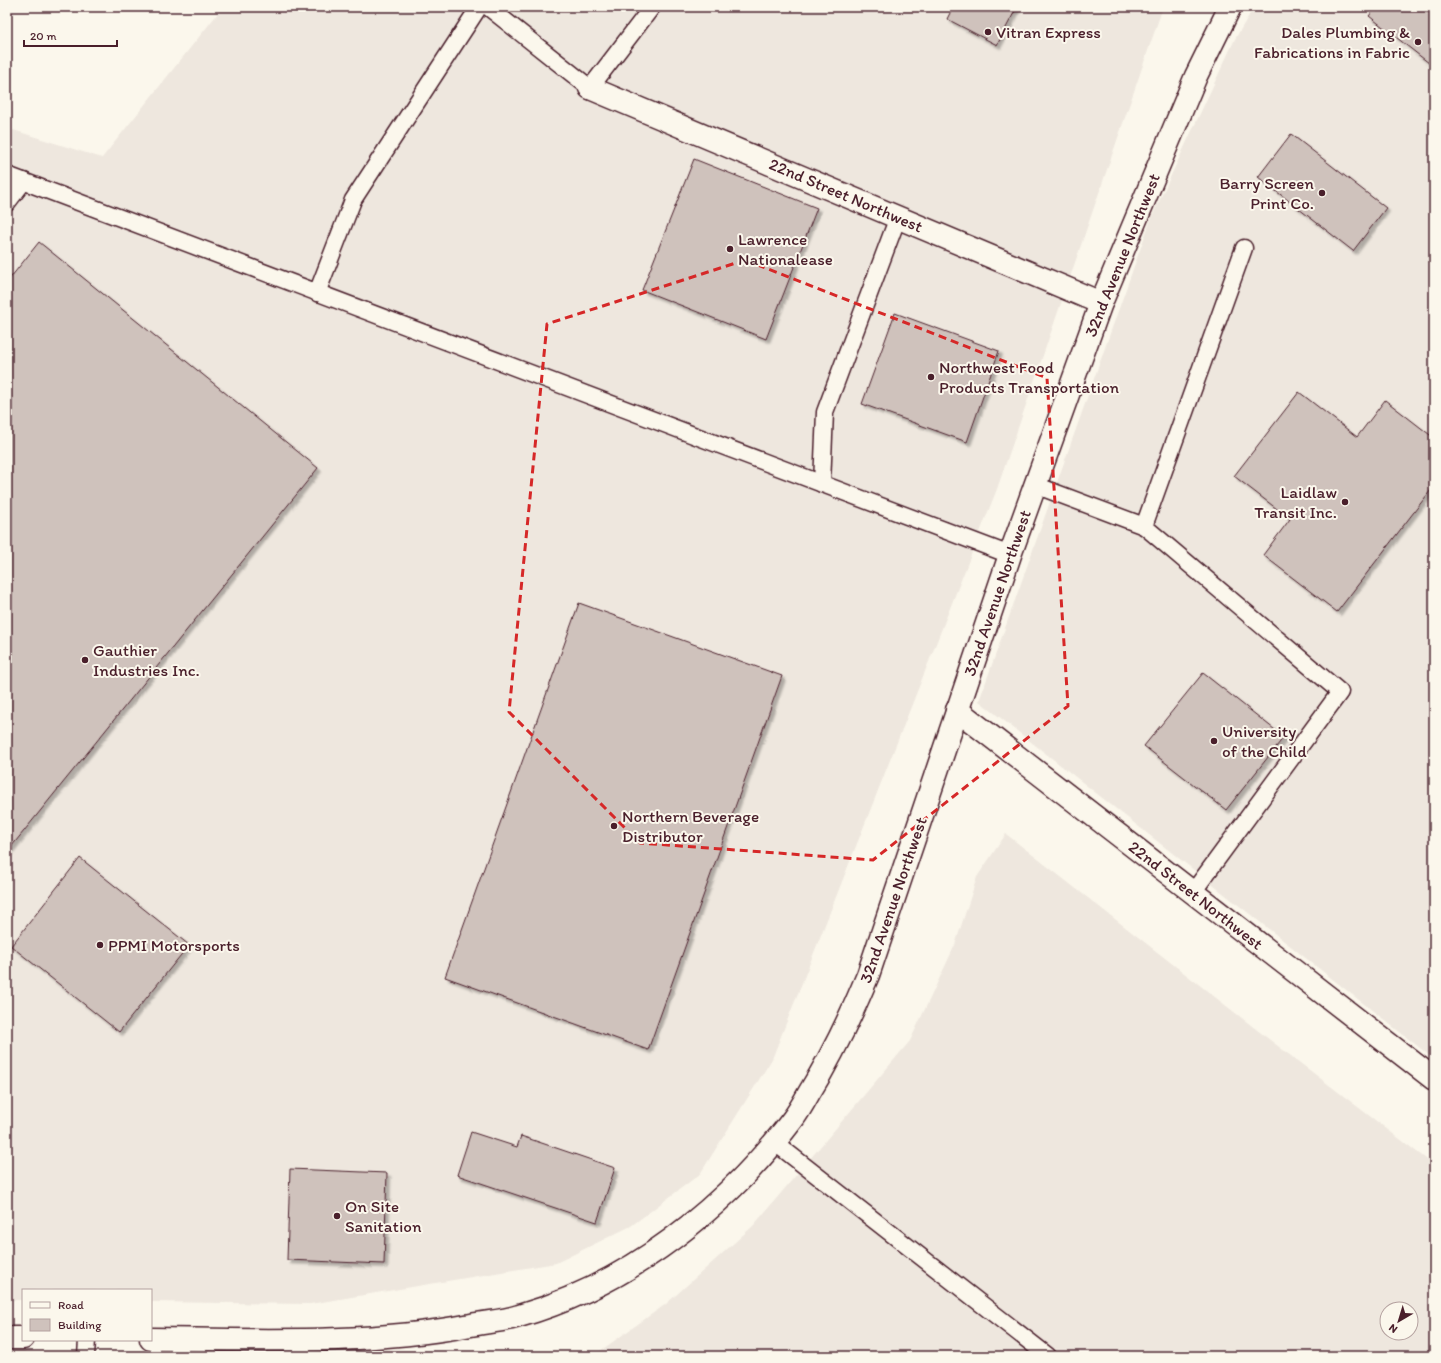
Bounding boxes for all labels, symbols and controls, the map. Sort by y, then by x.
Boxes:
scale bar [24,22,117,48]
place label: Vitran Express [996,22,1101,42]
place label: Dales Plumbing & Fabrications in Fabric [1254,22,1410,62]
marker: Vitran Express [983,27,993,37]
text: 20 m [30,29,57,43]
marker: Dales Plumbing & Fabrications in Fabric [1413,37,1423,47]
street label: 22nd Street Northwest [766,154,926,237]
street label: 32nd Avenue Northwest [1080,170,1164,340]
place label: Barry Screen Print Co. [1219,173,1314,213]
marker: Barry Screen Print Co. [1317,188,1327,198]
place label: Lawrence Nationalease [738,229,833,269]
marker: Lawrence Nationalease [725,244,735,254]
place label: Northwest Food Products Transportation [939,357,1120,397]
marker: Northwest Food Products Transportation [926,372,936,382]
place label: Laidlaw Transit Inc. [1254,482,1337,522]
marker: Laidlaw Transit Inc. [1340,497,1350,507]
street label: 32nd Avenue Northwest [959,507,1035,679]
place label: Gauthier Industries Inc. [93,640,200,680]
marker: Gauthier Industries Inc. [80,655,90,665]
place label: University of the Child [1222,721,1307,761]
marker: University of the Child [1209,736,1219,746]
place label: Northern Beverage Distributor [622,806,759,846]
street label: 32nd Avenue Northwest [855,814,931,986]
marker: Northern Beverage Distributor [609,821,619,831]
street label: 22nd Street Northwest [1125,836,1268,954]
place label: PPMI Motorsports [108,935,240,955]
marker: PPMI Motorsports [95,940,105,950]
place label: On Site Sanitation [345,1196,422,1236]
marker: On Site Sanitation [332,1211,342,1221]
legend [22,1289,152,1341]
text: Road [58,1298,84,1312]
north arrow [1379,1301,1419,1341]
text: Building [58,1318,102,1332]
text: N [1386,1321,1400,1336]

